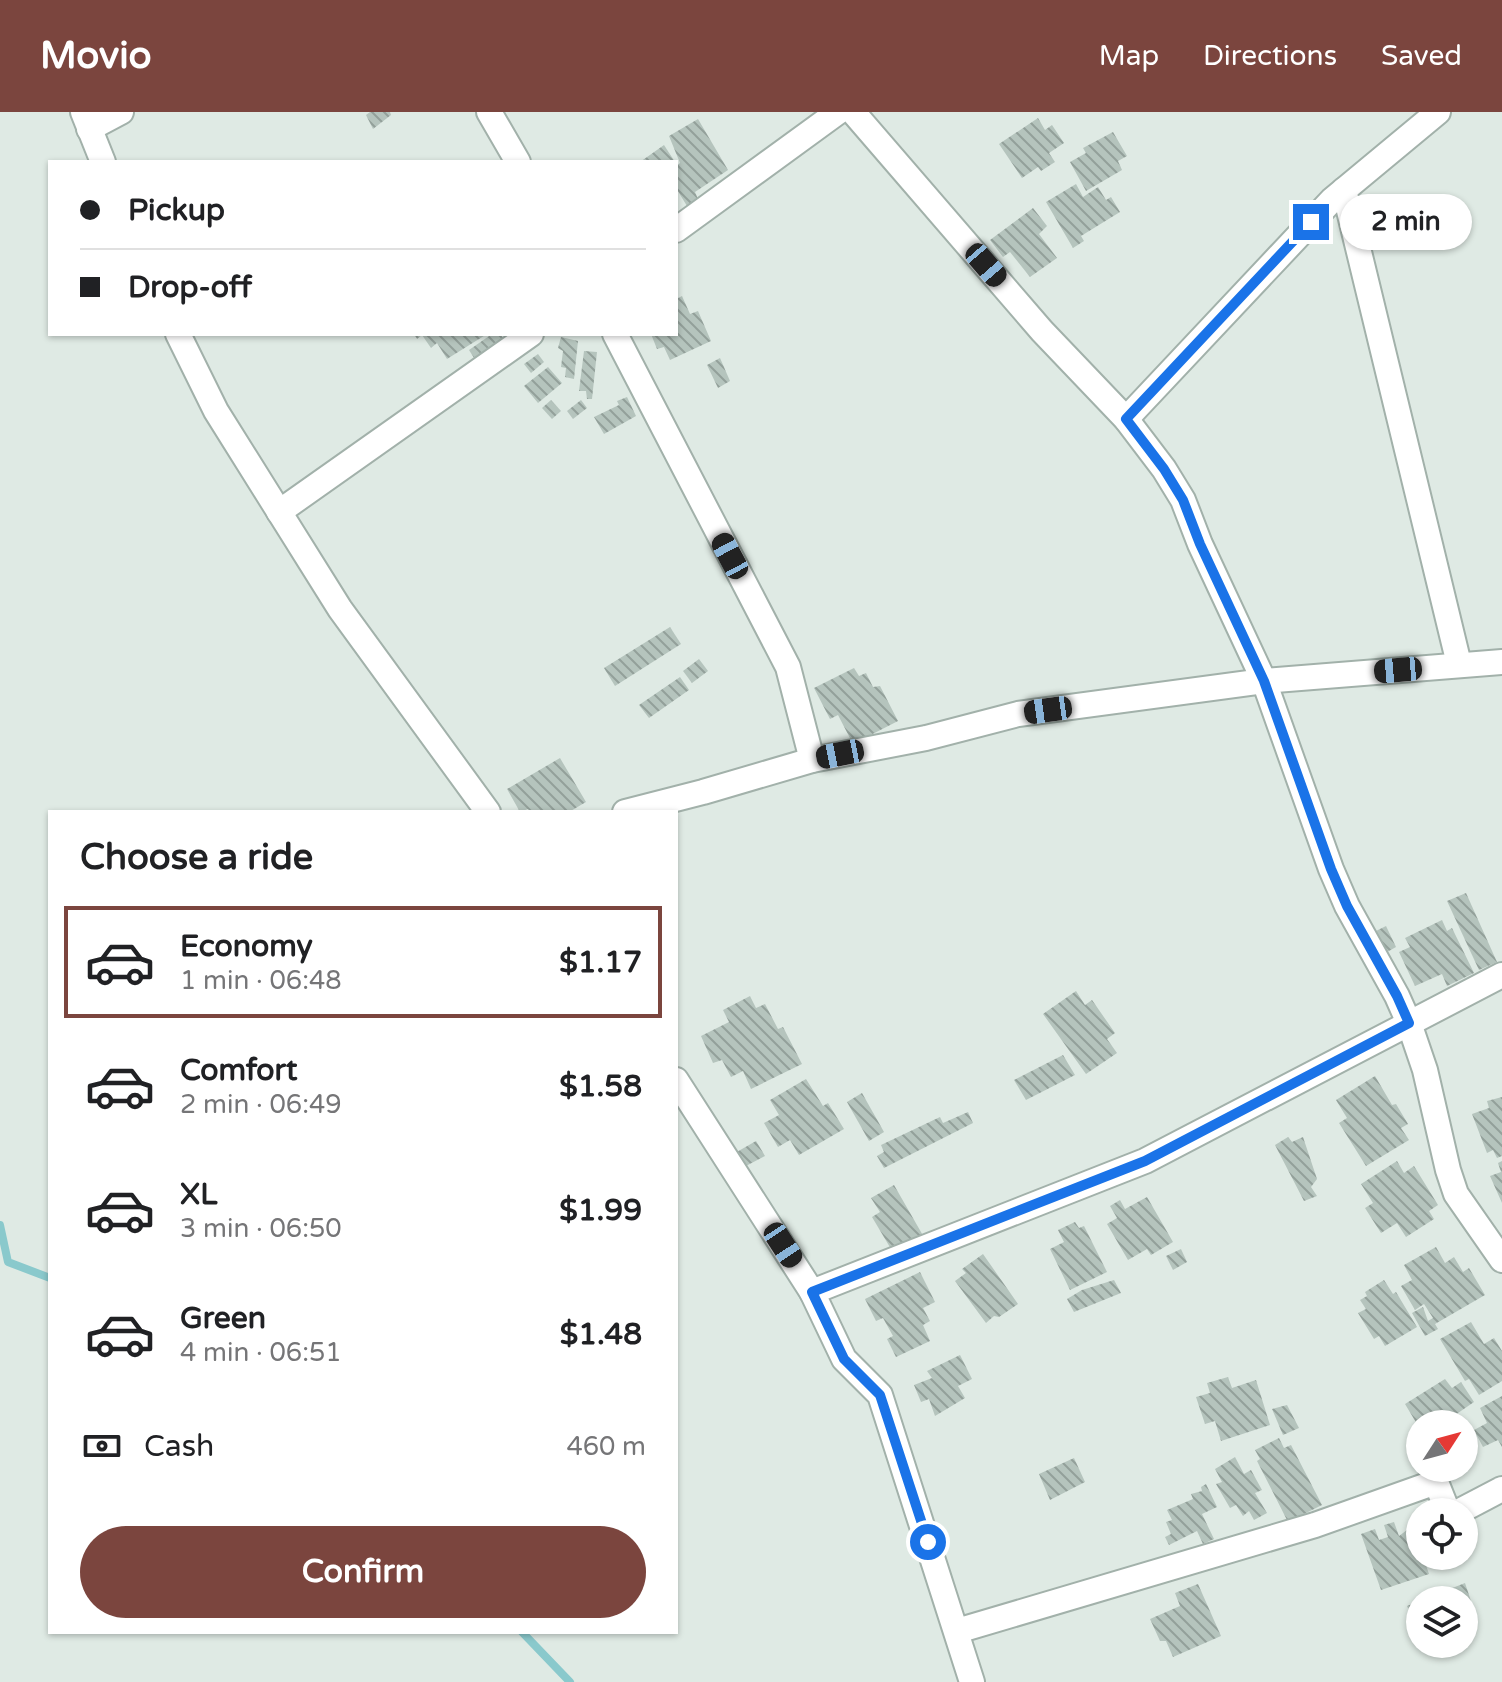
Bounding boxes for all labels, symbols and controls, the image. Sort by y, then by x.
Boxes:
text: Movio [40,33,152,79]
text: Map [1099,39,1159,73]
text: Directions [1203,39,1337,73]
text: Saved [1381,39,1462,73]
text: Pickup [128,192,225,229]
callout: 2 min [1339,194,1471,250]
route end [1293,204,1329,240]
text: 2 min [1371,206,1441,237]
car [961,239,1011,291]
text: Drop-off [128,269,252,306]
car [708,529,752,583]
car [1373,656,1423,684]
car [1023,695,1073,725]
car [814,738,866,770]
text: Choose a ride [80,836,313,879]
icon: car [84,926,156,998]
text: Economy [180,928,313,965]
text: $1.17 [559,944,642,981]
text: 1 min · 06:48 [180,965,342,996]
icon: car [84,1050,156,1122]
text: Comfort [180,1052,298,1089]
text: $1.58 [559,1068,642,1105]
text: 2 min · 06:49 [180,1089,342,1120]
icon: car [84,1174,156,1246]
text: XL [180,1176,217,1213]
text: $1.99 [559,1192,642,1229]
text: 3 min · 06:50 [180,1213,342,1244]
car [760,1218,806,1272]
icon: car [84,1298,156,1370]
text: Green [180,1300,266,1337]
text: $1.48 [560,1316,642,1353]
text: 4 min · 06:51 [180,1337,342,1368]
north arrow [1406,1410,1478,1482]
map controls [1406,1410,1478,1658]
icon: cash [80,1424,124,1468]
text: Cash [144,1428,214,1465]
text: 460 m [566,1431,646,1462]
button: locate [1406,1498,1478,1570]
route start [910,1524,946,1560]
button: Confirm [80,1526,646,1618]
button: layers [1406,1586,1478,1658]

